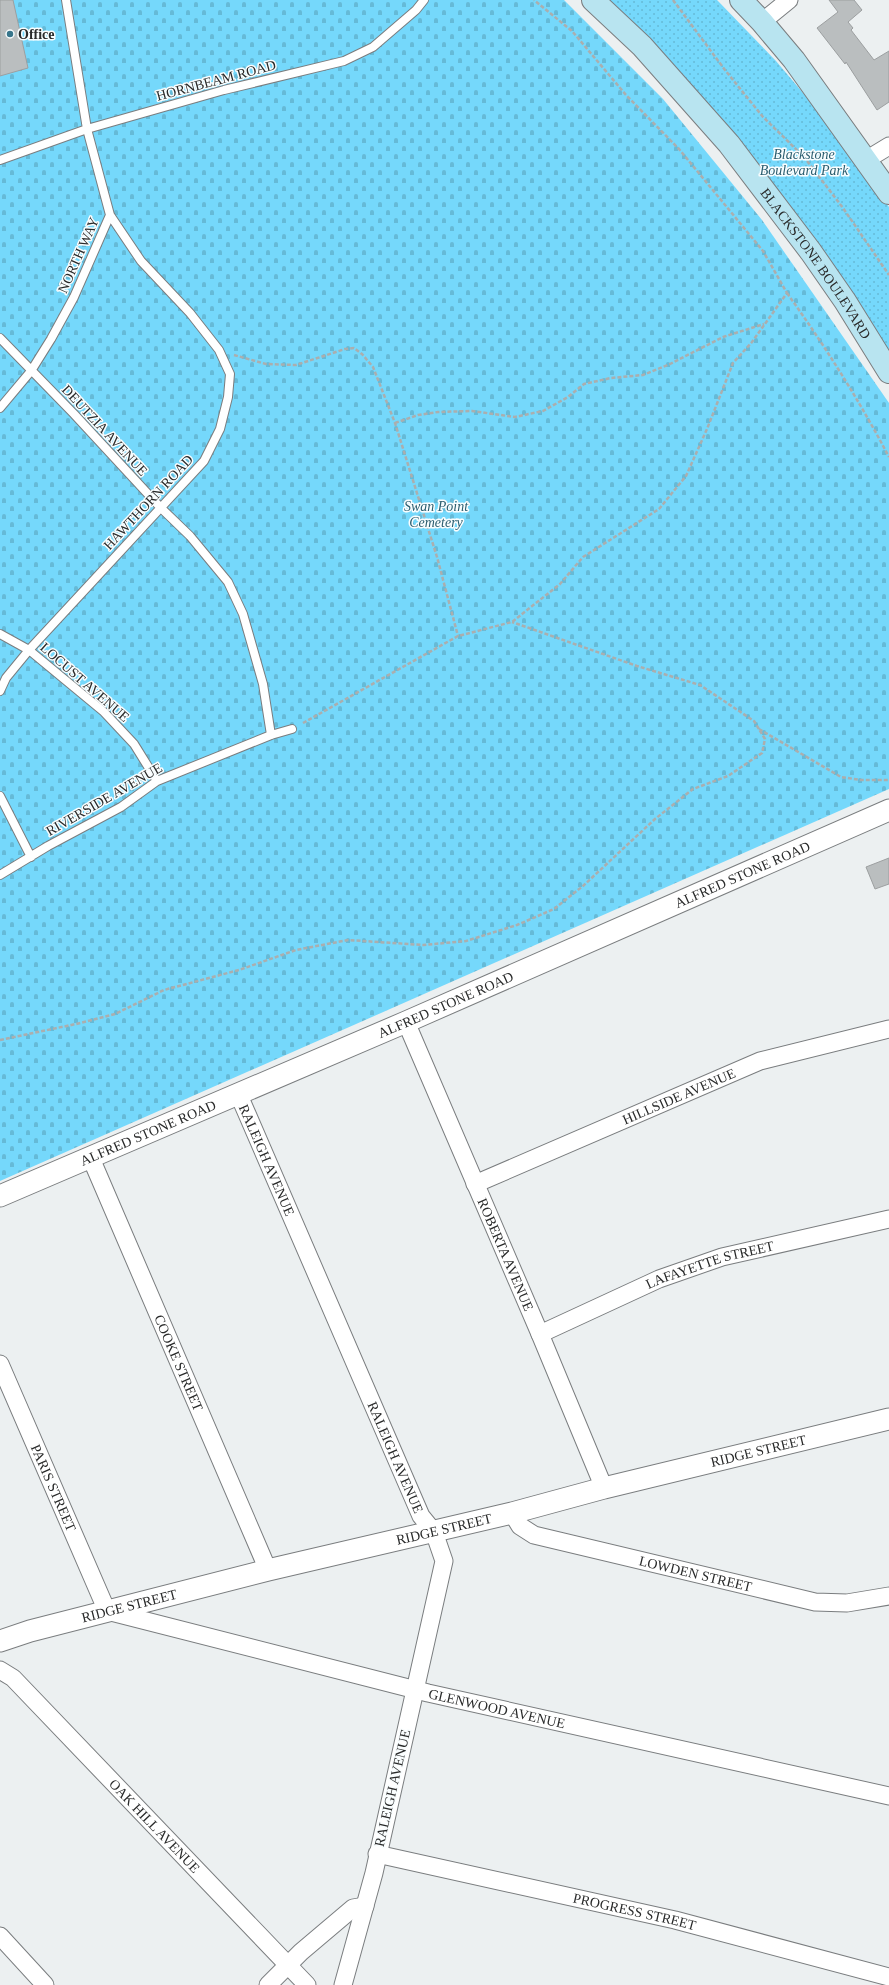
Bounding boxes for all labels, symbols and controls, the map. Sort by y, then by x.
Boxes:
place label: Office [18,27,55,42]
marker: Office [5,29,15,39]
street label: HORNBEAM ROAD [155,57,278,104]
park label: Blackstone Boulevard Park [760,147,849,178]
street label: BLACKSTONE BOULEVARD [757,186,873,342]
street label: NORTH WAY [55,215,102,295]
street label: DEUTZIA AVENUE [59,382,150,479]
street label: HAWTHORN ROAD [101,452,196,553]
park label: Swan Point Cemetery [404,499,469,530]
street label: LOCUST AVENUE [37,640,132,725]
street label: RIVERSIDE AVENUE [44,760,165,839]
street label: ALFRED STONE ROAD [673,839,812,911]
street label: ALFRED STONE ROAD [376,969,516,1041]
street label: HILLSIDE AVENUE [620,1066,738,1127]
street label: ALFRED STONE ROAD [78,1097,218,1169]
street label: RALEIGH AVENUE [236,1102,297,1218]
street label: ROBERTA AVENUE [475,1196,536,1313]
street label: LAFAYETTE STREET [643,1238,776,1292]
street label: COOKE STREET [151,1313,206,1414]
street label: RALEIGH AVENUE [364,1399,426,1516]
street label: RIDGE STREET [709,1432,808,1470]
street label: PARIS STREET [28,1442,79,1534]
street label: RIDGE STREET [395,1511,494,1548]
street label: LOWDEN STREET [637,1553,754,1595]
street label: RIDGE STREET [80,1587,179,1625]
street label: GLENWOOD AVENUE [427,1686,566,1731]
street label: RALEIGH AVENUE [372,1728,413,1848]
street label: OAK HILL AVENUE [106,1776,202,1876]
street label: PROGRESS STREET [572,1891,698,1933]

